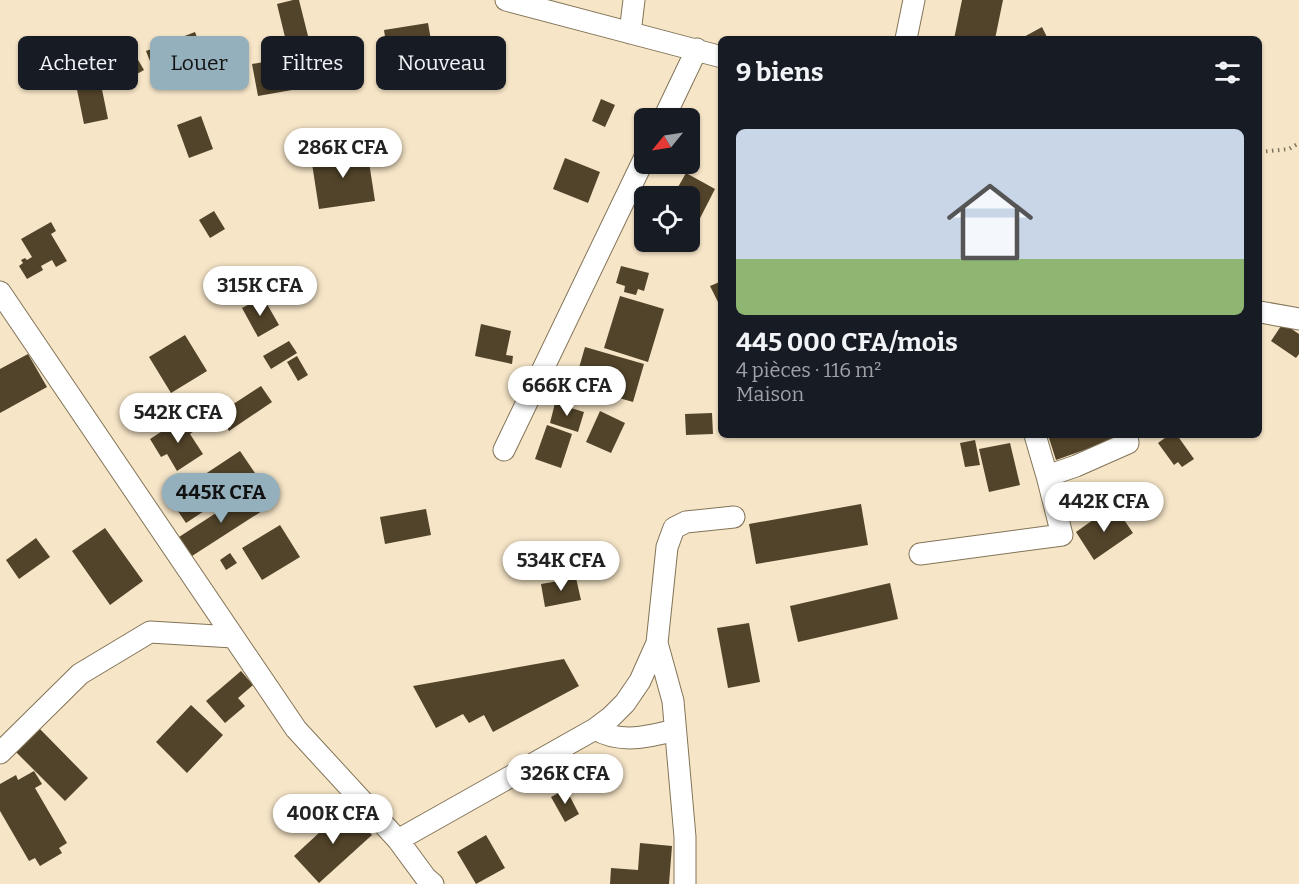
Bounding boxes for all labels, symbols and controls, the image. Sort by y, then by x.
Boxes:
chip: Acheter [18,36,138,90]
chip: Louer [150,36,249,90]
chip: Filtres [261,36,364,90]
chip: Nouveau [376,36,506,90]
icon: filters [1211,56,1244,89]
text: 9 biens [736,57,823,88]
north arrow [634,108,700,174]
map controls [634,108,700,252]
pin: 286K CFA [281,128,405,179]
text: 286K CFA [298,135,388,159]
icon: home [936,168,1044,276]
button: locate [634,186,700,252]
pin: 315K CFA [198,266,322,317]
text: 315K CFA [217,273,303,297]
text: 445 000 CFA/mois [736,327,958,358]
text: 4 pièces · 116 m² [736,358,881,382]
pin: 666K CFA [505,366,629,417]
text: 666K CFA [522,373,612,397]
text: Maison [736,382,804,406]
pin: 542K CFA [116,393,240,444]
text: 542K CFA [133,400,223,424]
pin: 445K CFA [159,473,283,524]
text: 445K CFA [176,480,266,504]
pin: 442K CFA [1042,482,1166,533]
text: 442K CFA [1059,489,1149,513]
pin: 534K CFA [499,541,623,592]
text: 534K CFA [517,548,605,572]
pin: 326K CFA [503,754,627,805]
text: 326K CFA [520,761,610,785]
pin: 400K CFA [271,794,395,845]
text: 400K CFA [287,801,379,825]

